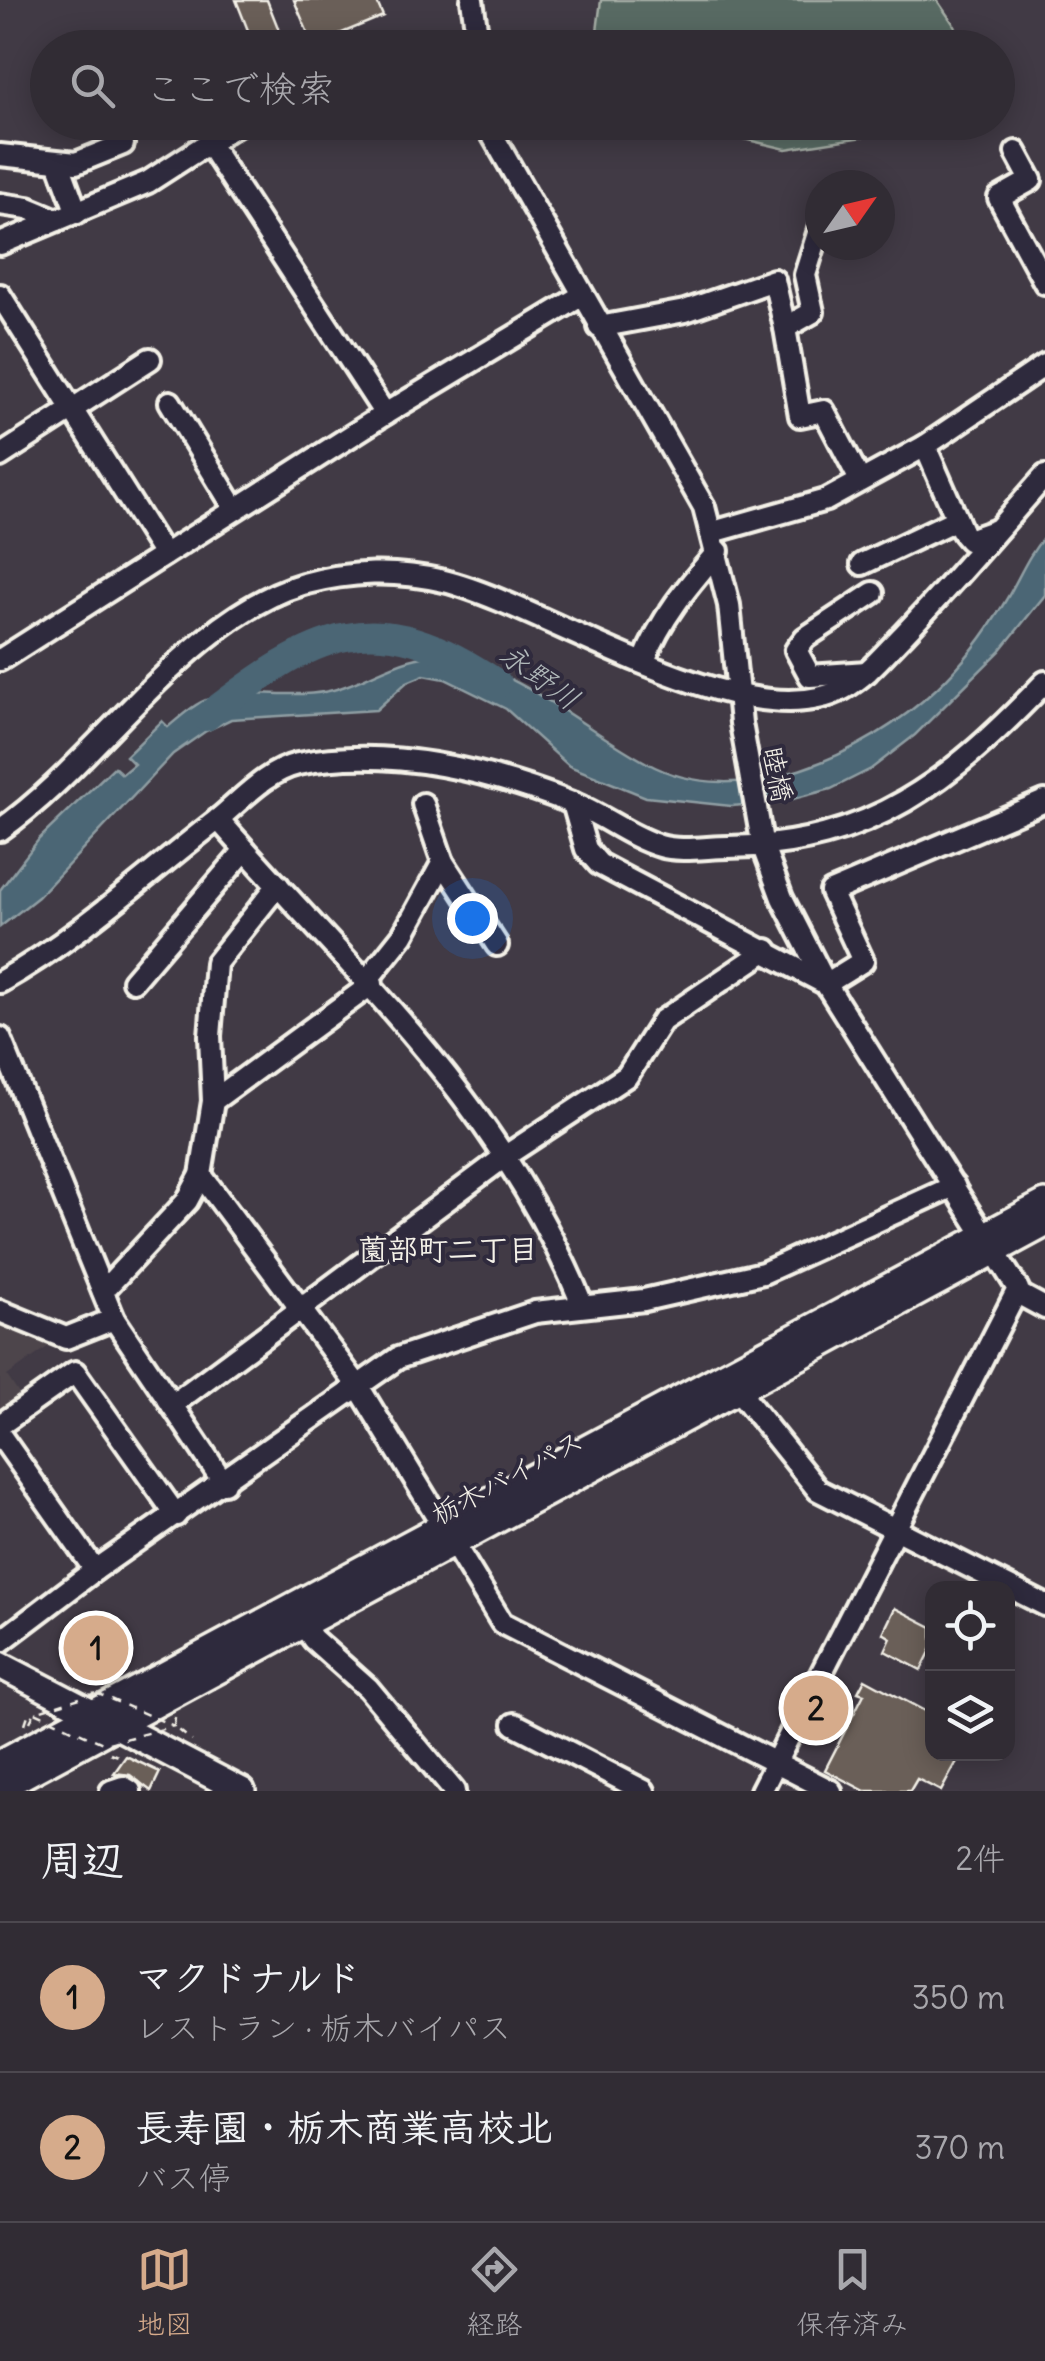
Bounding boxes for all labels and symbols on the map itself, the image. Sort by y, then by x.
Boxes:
north arrow [805,170,895,260]
water label: 永野川 [492,634,588,718]
street label: 睦橋 [755,743,801,805]
your location [447,893,498,944]
district label: 薗部町二丁目 [358,1230,538,1268]
street label: 栃木バイパス [425,1422,589,1532]
pin: 1 [64,1610,128,1686]
pin: 2 [784,1670,848,1746]

